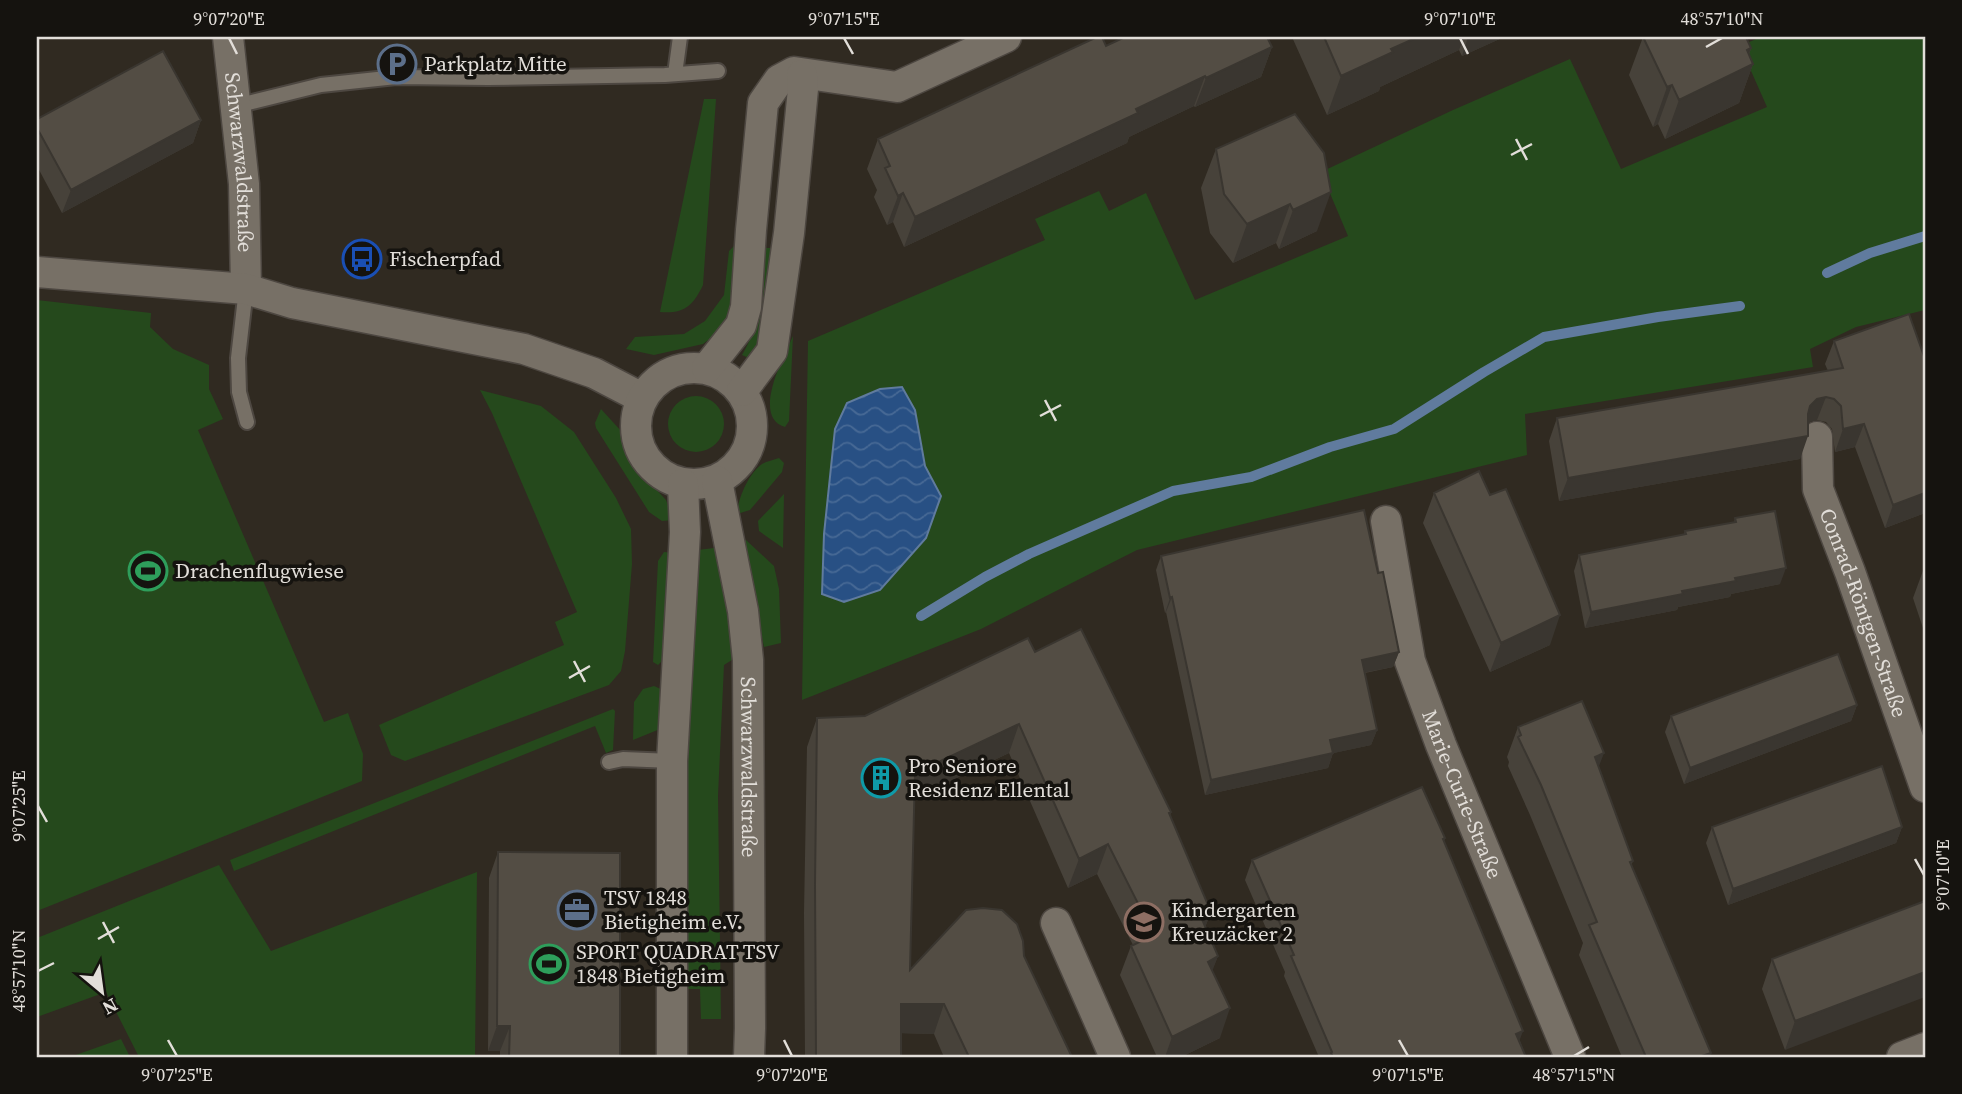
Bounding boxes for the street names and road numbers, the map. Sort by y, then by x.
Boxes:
street label: Schwarzwaldstraße [218,71,260,253]
street label: Conrad-Röntgen-Straße [1813,504,1915,721]
street label: Schwarzwaldstraße [734,677,764,858]
street label: Marie-Curie-Straße [1415,706,1510,883]

